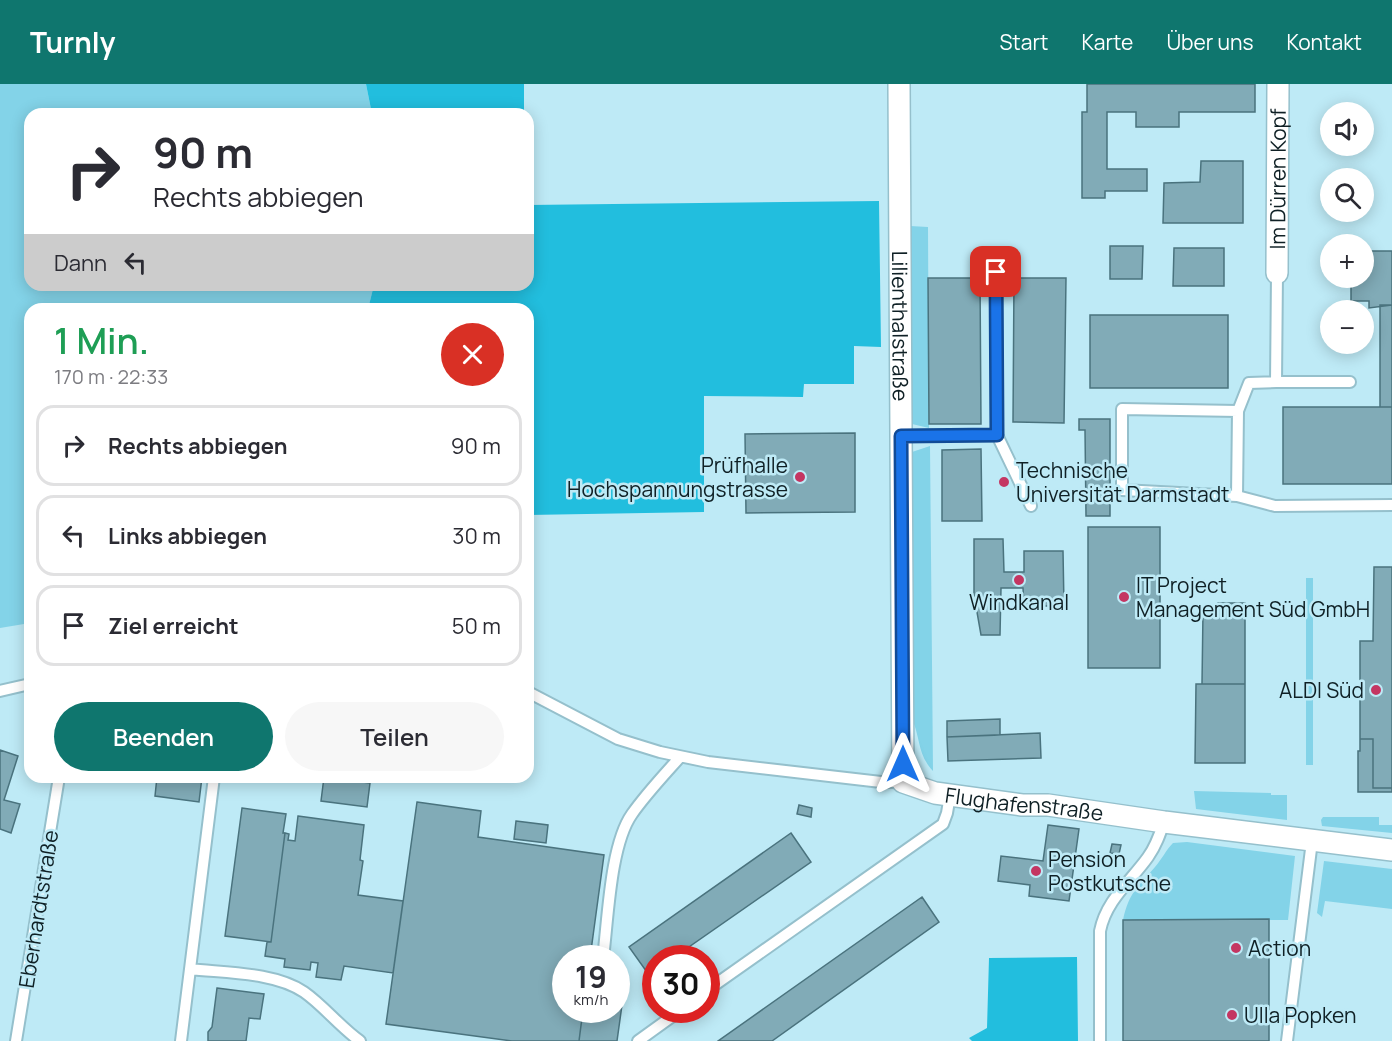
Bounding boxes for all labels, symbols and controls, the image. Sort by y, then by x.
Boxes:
text: Turnly [30,23,115,61]
text: Start [999,28,1048,56]
text: Karte [1081,28,1133,56]
text: Über uns [1166,28,1254,56]
text: Kontakt [1287,28,1362,56]
map controls [1320,102,1374,354]
button: sound [1320,102,1374,156]
street label: Im Dürren Kopf [1263,108,1292,250]
text: 90 m [153,123,253,181]
icon: right [54,132,132,210]
button: search [1320,168,1374,222]
text: Rechts abbiegen [153,178,364,215]
button: + [1320,234,1374,288]
icon: left [119,246,152,279]
pin [970,246,1021,297]
text: Dann [54,248,107,278]
street label: Lilienthalstraße [886,251,915,401]
icon: arrive [979,255,1012,288]
button: − [1320,300,1374,354]
text: 1 Min. [54,316,149,365]
button: close [441,323,504,386]
text: 170 m · 22:33 [54,363,168,390]
icon: right [57,429,90,462]
text: Rechts abbiegen [108,431,287,461]
text: 90 m [451,431,501,461]
place label: Prüfhalle Hochspannungstrasse [567,451,788,503]
place label: Technische Universität Darmstadt [1016,456,1230,508]
marker: Prüfhalle Hochspannungstrasse [793,470,807,484]
marker: Technische Universität Darmstadt [997,475,1011,489]
icon: left [57,519,90,552]
text: Links abbiegen [108,521,267,551]
text: 30 m [452,521,501,551]
place label: IT Project Management Süd GmbH [1136,571,1370,623]
marker: Windkanal [1012,573,1026,587]
place label: Windkanal [969,588,1069,616]
marker: IT Project Management Süd GmbH [1117,590,1131,604]
icon: arrive [57,609,90,642]
text: Ziel erreicht [108,611,239,641]
text: 50 m [452,611,501,641]
place label: ALDI Süd [1279,676,1364,704]
marker: ALDI Süd [1369,683,1383,697]
button: Beenden [54,702,273,771]
button: Teilen [285,702,504,771]
position arrow [871,732,935,796]
street label: Flughafenstraße [944,781,1105,827]
street label: Eberhardtstraße [12,828,64,990]
place label: Pension Postkutsche [1048,845,1171,897]
marker: Pension Postkutsche [1029,864,1043,878]
place label: Action [1248,934,1311,962]
marker: Action [1229,941,1243,955]
speed limit sign: 30 [642,945,720,1023]
text: 19 [575,956,607,997]
text: km/h [574,989,608,1010]
place label: Ulla Popken [1244,1001,1357,1029]
marker: Ulla Popken [1225,1008,1239,1022]

